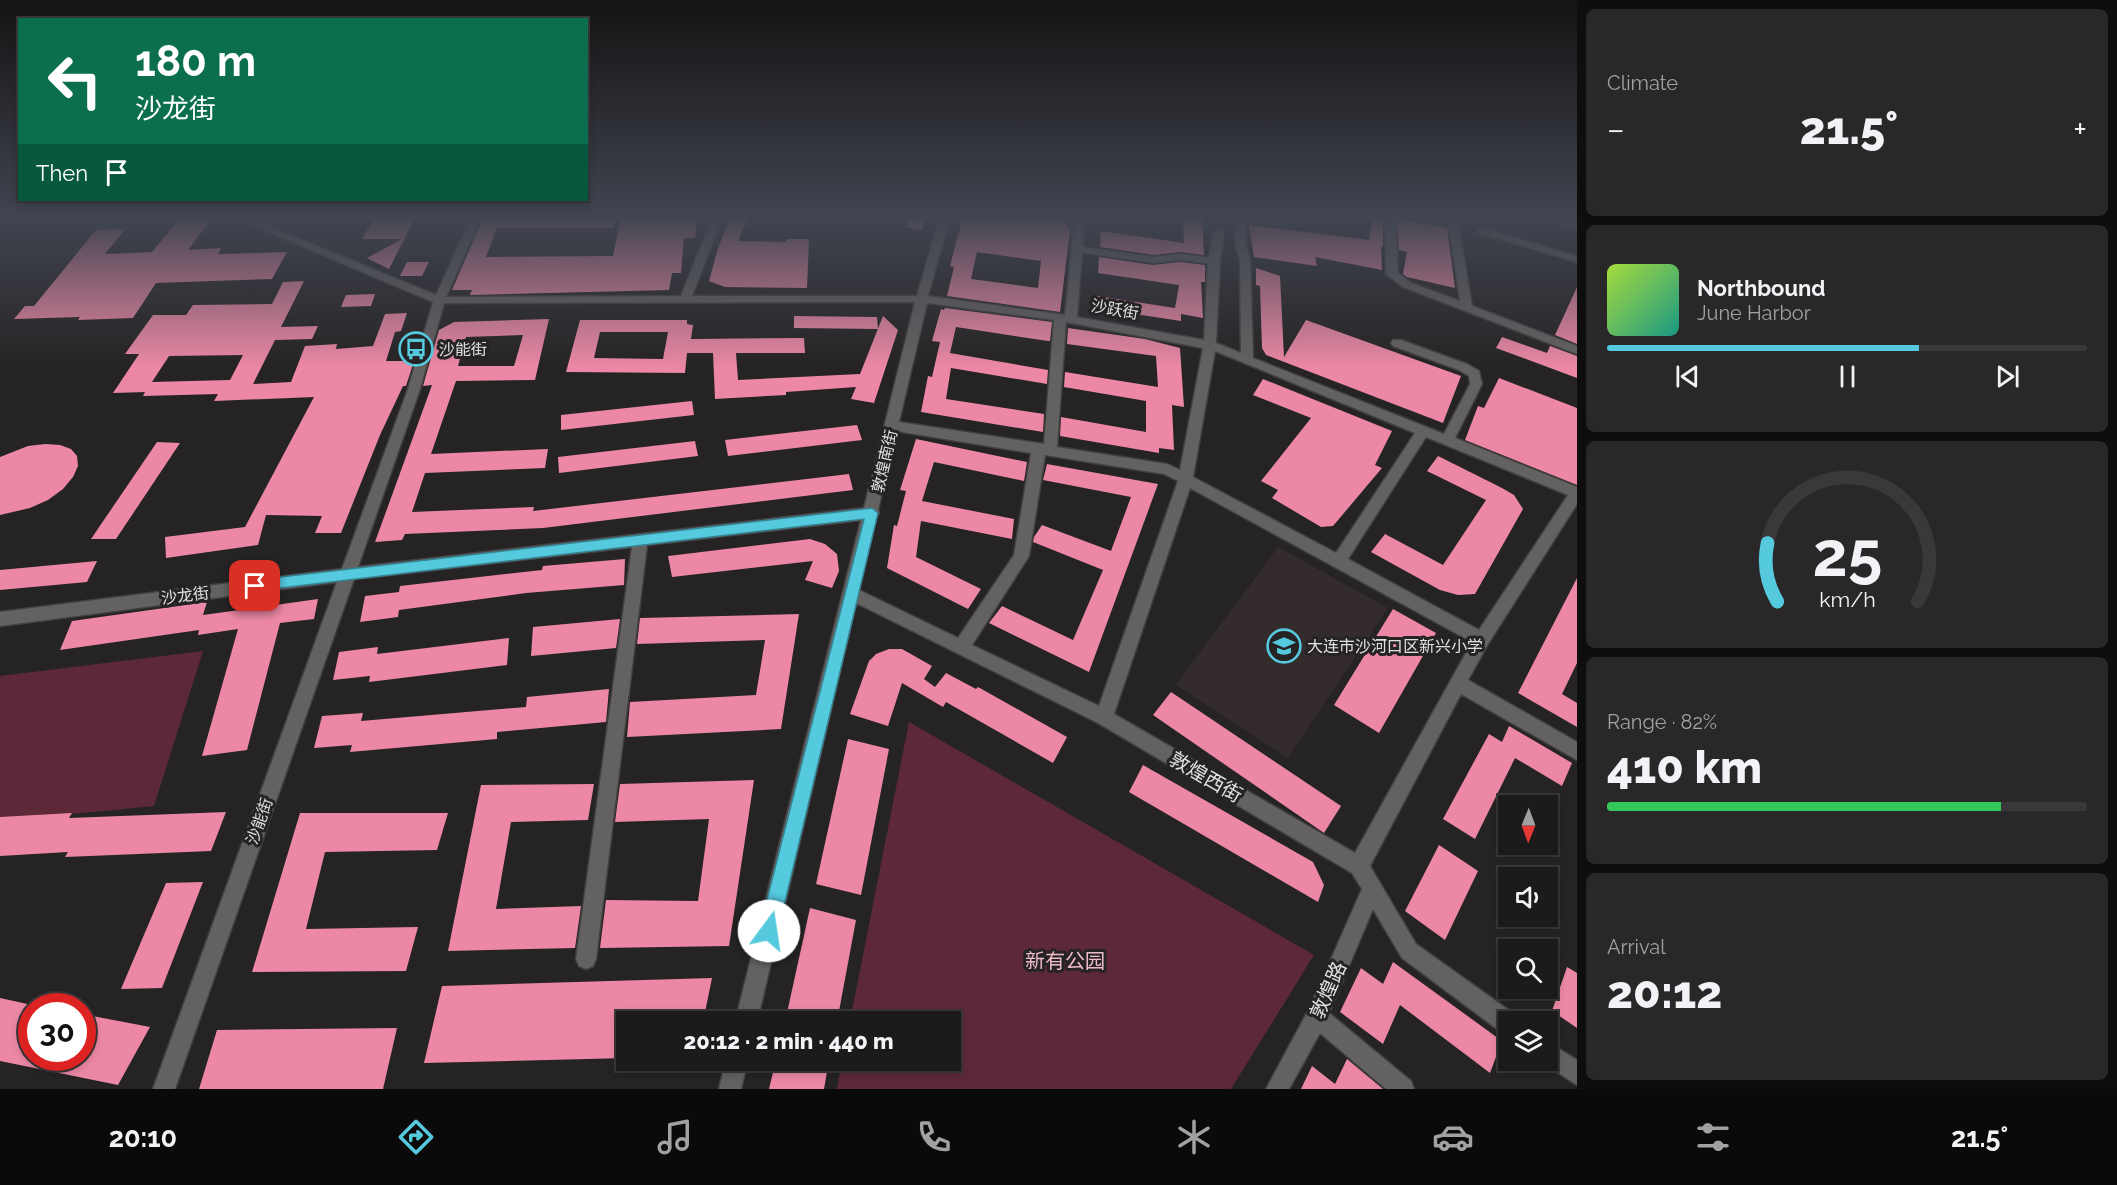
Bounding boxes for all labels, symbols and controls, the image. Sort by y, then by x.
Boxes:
text: 180 m [135,37,256,86]
icon: left [36,42,114,120]
text: Climate [1607,71,1678,95]
text: 沙龙街 [135,93,216,124]
text: 21.5° [1800,102,1898,155]
text: − [1607,110,1625,149]
text: + [2073,110,2087,149]
icon: arrive [100,156,133,189]
text: Then [36,160,88,186]
text: Northbound [1697,275,1826,301]
street label: 沙跃街 [1090,296,1140,323]
text: June Harbor [1697,301,1811,325]
bus stop icon: 沙能街 [398,331,434,367]
place label: 沙能街 [439,340,487,359]
icon: previous [1671,360,1704,393]
icon: pause [1831,360,1864,393]
icon: next [1991,360,2024,393]
street label: 敦煌南街 [868,428,901,494]
text: 25 [1812,517,1882,591]
pin [229,560,280,611]
icon: arrive [238,569,271,602]
street label: 沙龙街 [160,583,210,608]
text: km/h [1819,587,1875,612]
school or university icon: 大连市沙河口区新兴小学 [1266,628,1302,664]
place label: 大连市沙河口区新兴小学 [1307,637,1483,656]
text: Range · 82% [1607,710,1717,734]
text: 410 km [1607,741,1762,794]
street label: 敦煌西街 [1165,747,1247,807]
street label: 沙能街 [242,795,277,847]
north arrow [1498,795,1558,855]
map controls [1498,795,1558,1071]
button: sound [1498,867,1558,927]
position arrow [737,899,801,963]
text: Arrival [1607,935,1666,959]
button: search [1498,939,1558,999]
park label: 新有公园 [1025,949,1105,973]
street label: 敦煌路 [1305,958,1351,1022]
text: 20:12 [1607,966,1722,1019]
speed limit sign: 30 [18,993,96,1071]
button: layers [1498,1011,1558,1071]
text: 20:12 · 2 min · 440 m [684,1028,893,1054]
icon: directions [395,1116,437,1158]
icon: music [654,1116,696,1158]
icon: phone [913,1116,955,1158]
icon: climate [1173,1116,1215,1158]
icon: car [1432,1116,1474,1158]
icon: filters [1692,1116,1734,1158]
text: 20:10 [109,1122,177,1153]
text: 21.5° [1951,1122,2008,1153]

